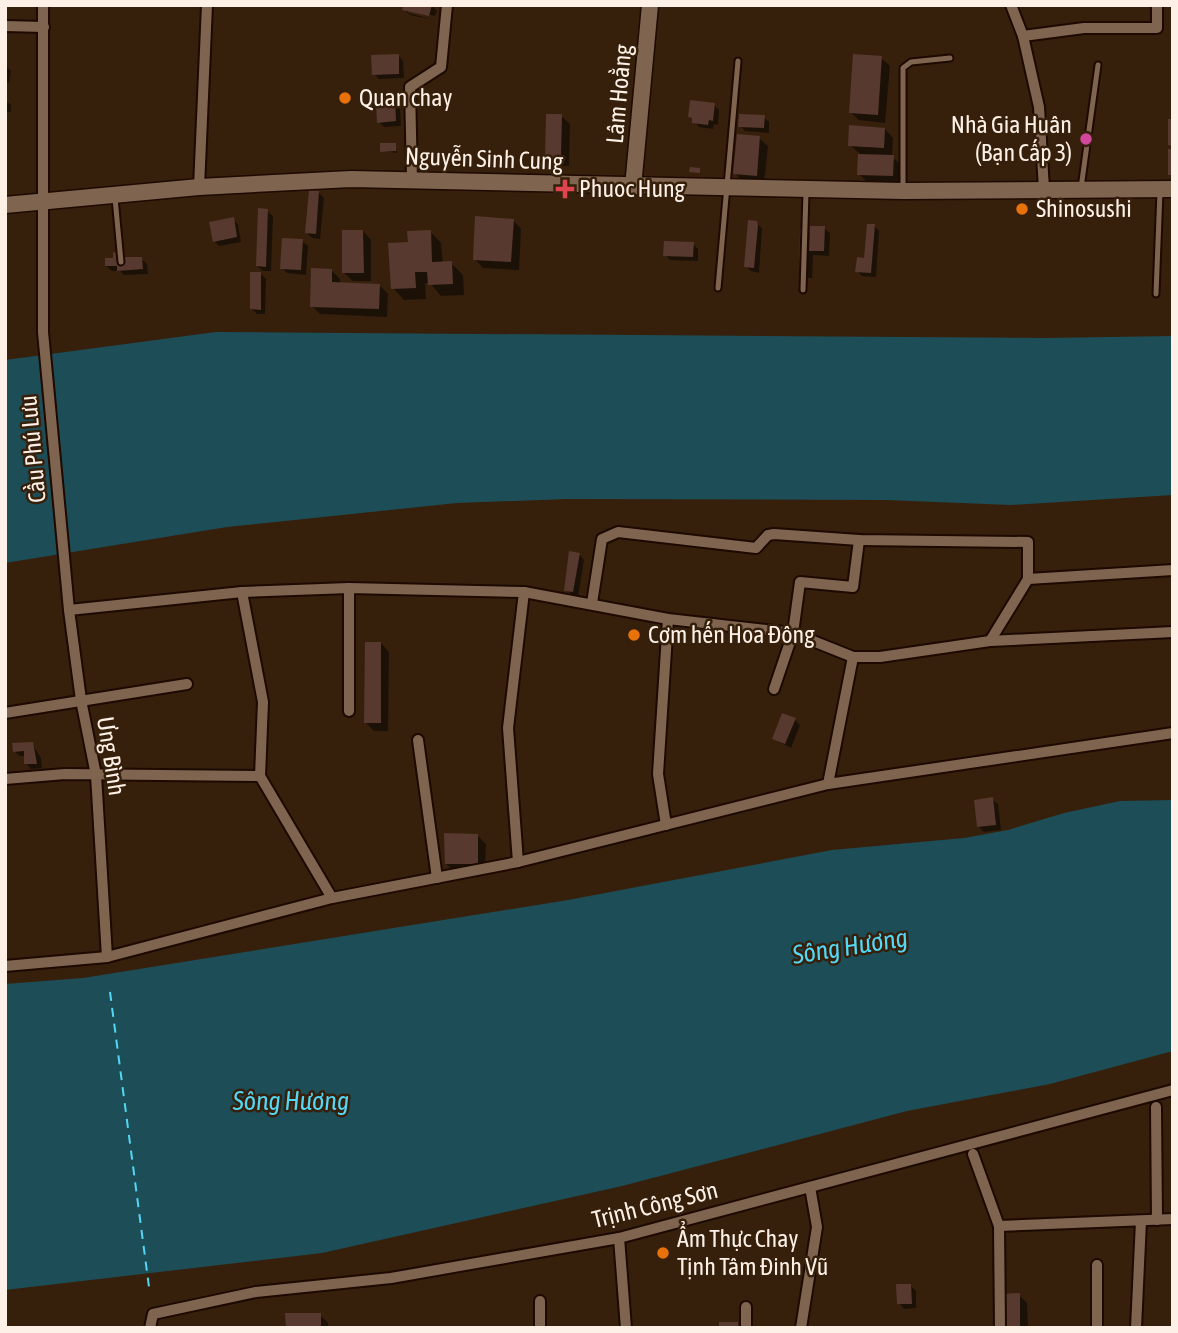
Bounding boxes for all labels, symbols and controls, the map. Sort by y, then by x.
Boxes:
street label: Lâm Hoằng [601,43,636,145]
place label: Quan chay [359,84,452,111]
marker: Quan chay [337,90,353,106]
place label: Nhà Gia Huân (Bạn Cấp 3) [951,111,1072,166]
marker: Nhà Gia Huân (Bạn Cấp 3) [1078,131,1094,147]
street label: Nguyễn Sinh Cung [405,142,564,175]
place label: Phuoc Hung [579,175,686,202]
marker: Phuoc Hung [557,181,573,197]
place label: Shinosushi [1036,195,1132,222]
marker: Shinosushi [1014,201,1030,217]
street label: Cầu Phú Lưu [14,394,51,504]
place label: Cơm hến Hoa Đông [648,621,815,648]
marker: Cơm hến Hoa Đông [626,627,642,643]
street label: Ưng Bình [92,715,131,797]
water label: Sông Hương [789,922,910,970]
water label: Sông Hương [232,1086,349,1116]
street label: Trịnh Công Sơn [589,1176,721,1233]
place label: Ẩm Thực Chay Tịnh Tâm Đinh Vũ [677,1220,828,1280]
marker: Ẩm Thực Chay Tịnh Tâm Đinh Vũ [655,1245,671,1261]

